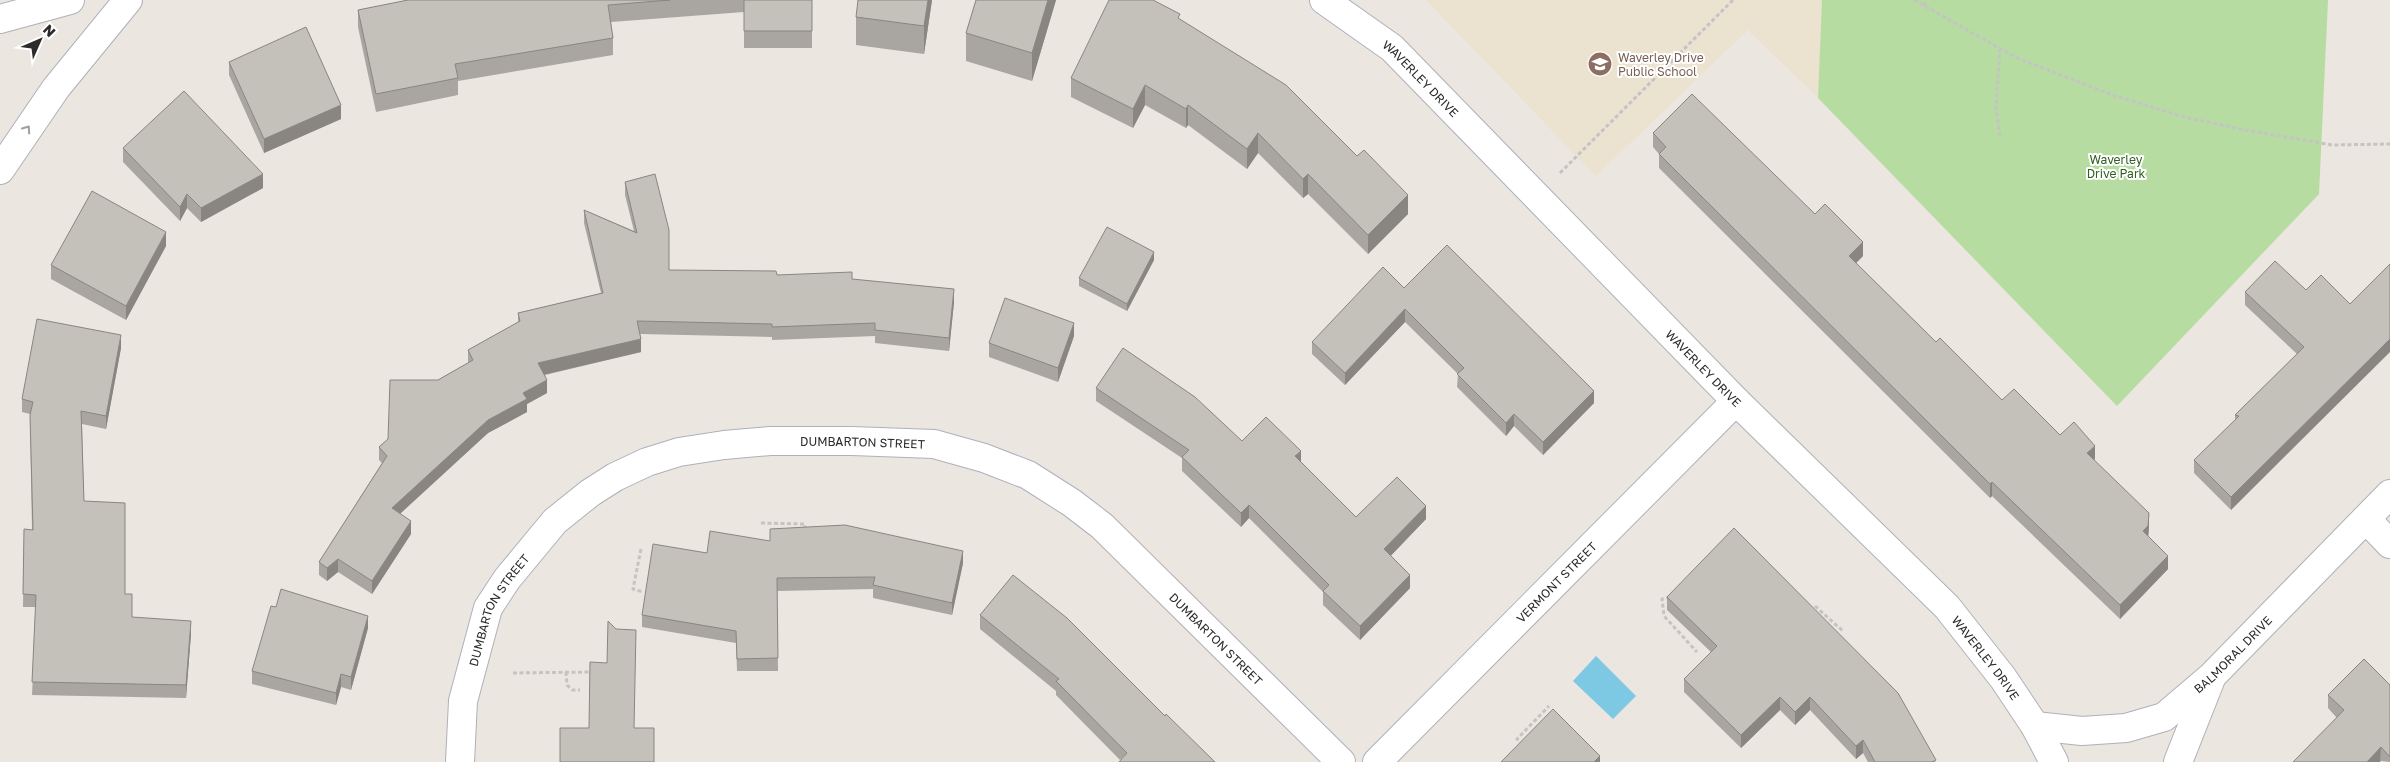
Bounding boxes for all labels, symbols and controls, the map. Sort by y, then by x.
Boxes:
north arrow [15,15,65,65]
text: N [40,21,59,40]
street label: WAVERLEY DRIVE [1380,37,1462,120]
place label: Waverley Drive Public School [1618,50,1704,79]
school or university icon: Waverley Drive Public School [1587,51,1613,77]
one-way arrow [21,126,30,135]
park label: Waverley Drive Park [2087,152,2146,181]
street label: WAVERLEY DRIVE [1663,326,1745,410]
street label: DUMBARTON STREET [800,433,926,451]
street label: VERMONT STREET [1513,538,1600,625]
street label: DUMBARTON STREET [465,550,533,668]
street label: DUMBARTON STREET [1166,589,1266,688]
street label: BALMORAL DRIVE [2191,612,2275,696]
street label: WAVERLEY DRIVE [1949,613,2023,703]

